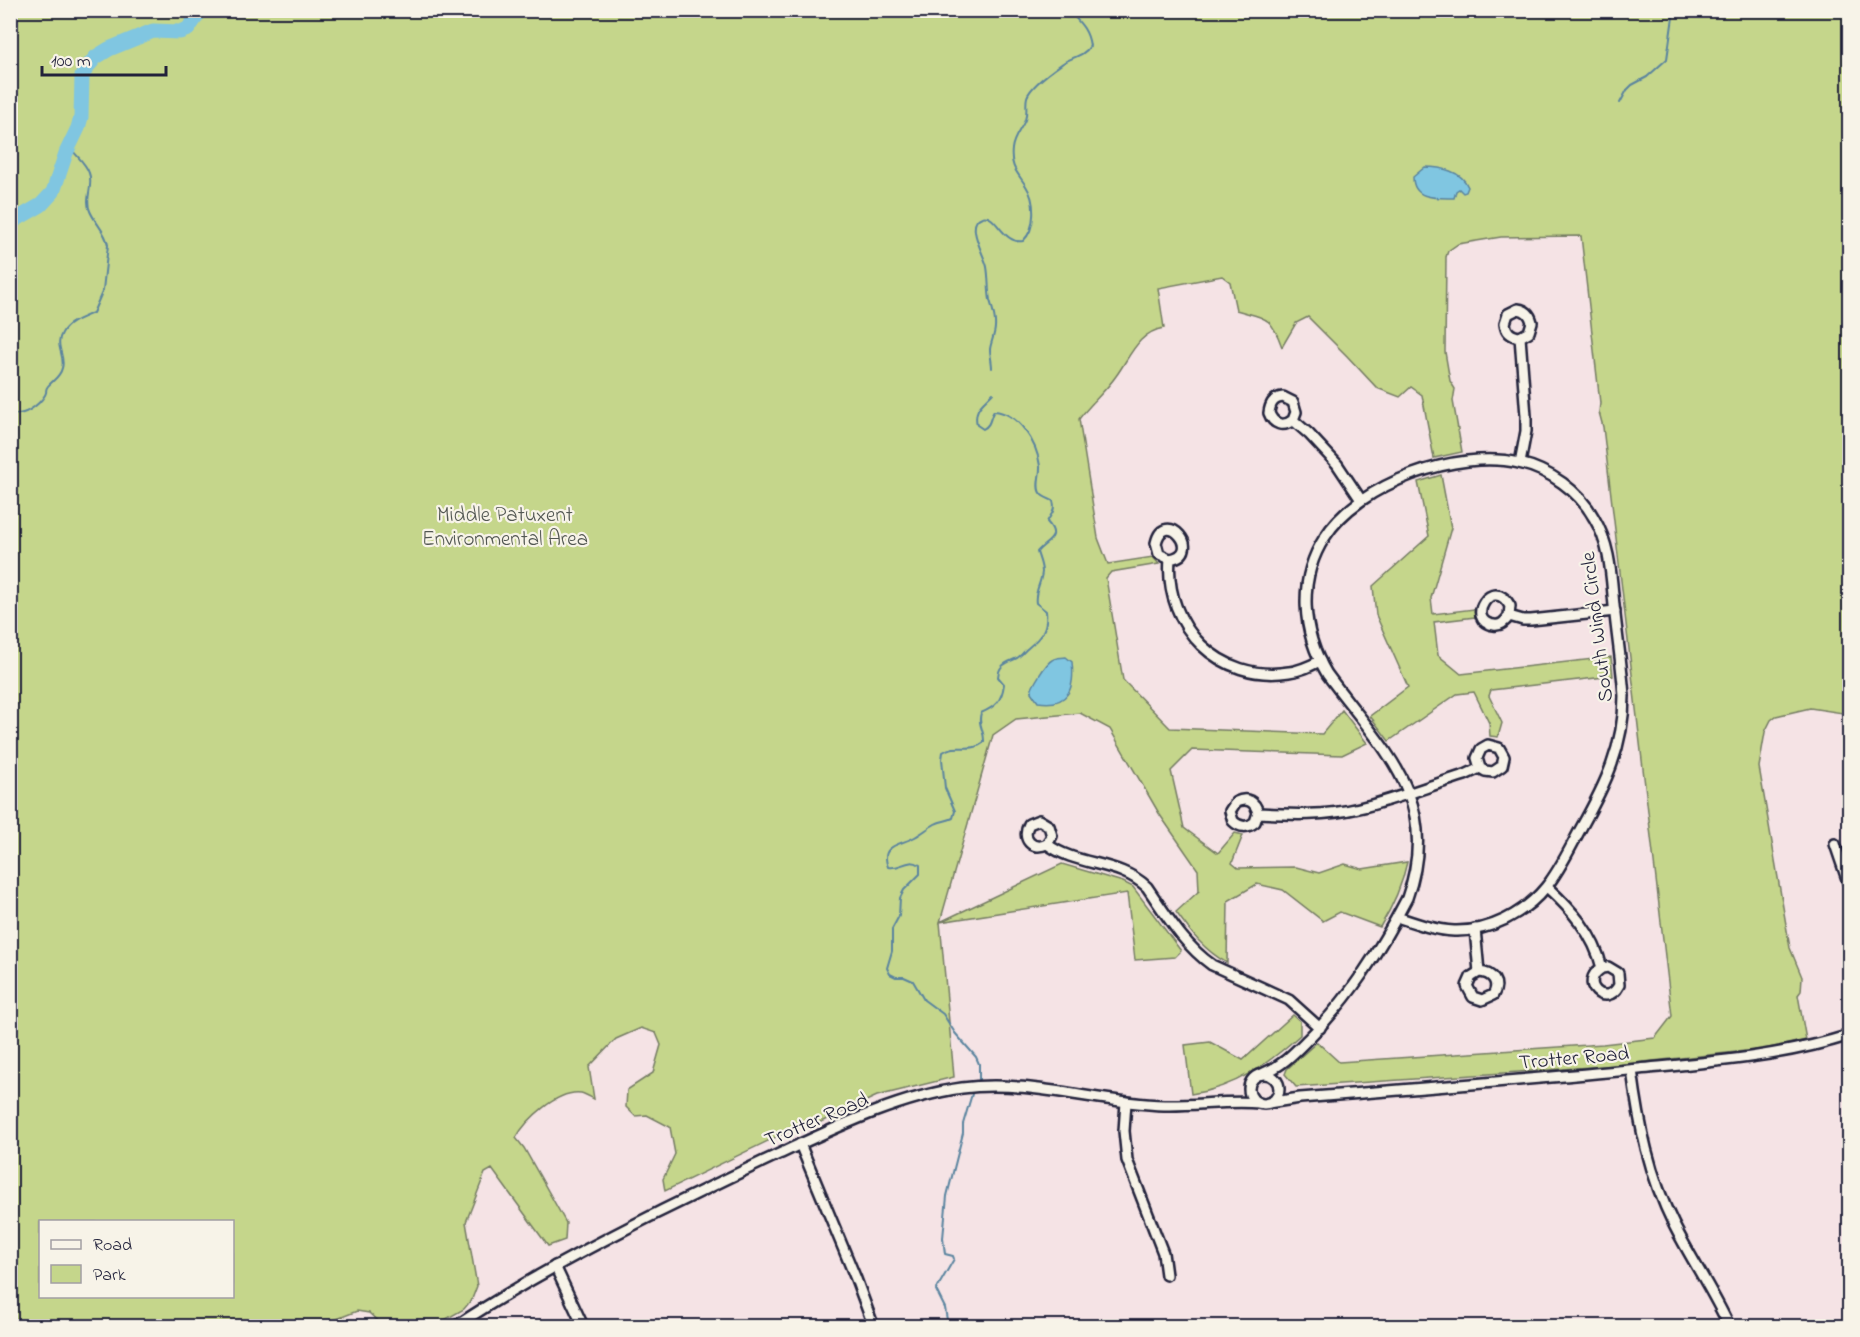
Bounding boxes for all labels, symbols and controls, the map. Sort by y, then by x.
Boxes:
scale bar [42,39,166,77]
text: 100 m [51,49,91,75]
park label: Middle Patuxent Environmental Area [422,501,588,555]
street label: South Wind Circle [1574,549,1622,704]
street label: Trotter Road [1518,1039,1631,1079]
street label: Trotter Road [760,1085,874,1156]
legend [39,1220,234,1298]
text: Road [93,1233,132,1259]
text: Park [93,1263,126,1289]

